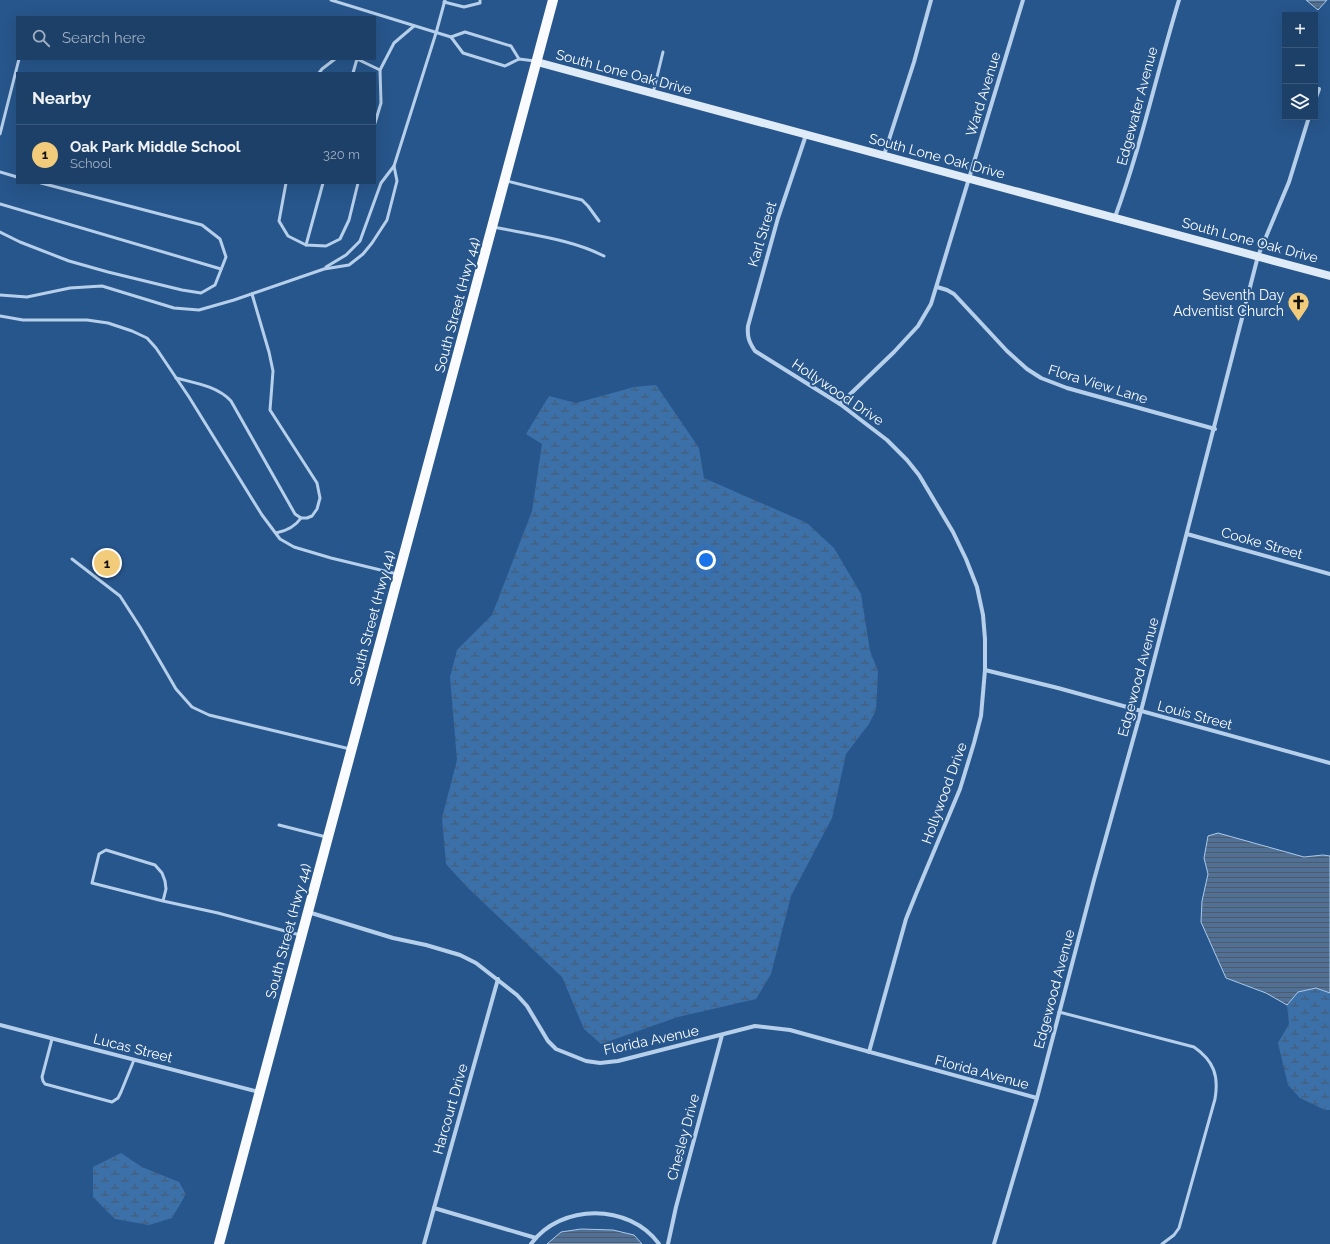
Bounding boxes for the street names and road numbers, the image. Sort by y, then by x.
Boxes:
street label: Edgewater Avenue [1113,45,1161,167]
street label: South Lone Oak Drive [554,46,694,98]
street label: Ward Avenue [963,50,1003,138]
street label: South Lone Oak Drive [867,130,1007,182]
street label: Karl Street [745,199,780,269]
street label: South Lone Oak Drive [1180,214,1320,266]
street label: South Street (Hwy 44) [431,235,483,374]
street label: Hollywood Drive [789,355,887,429]
street label: Flora View Lane [1046,361,1150,407]
street label: Cooke Street [1219,524,1305,562]
street label: South Street (Hwy 44) [346,548,398,687]
street label: Edgewood Avenue [1114,616,1162,738]
street label: Louis Street [1156,697,1234,733]
street label: Hollywood Drive [918,740,970,846]
street label: South Street (Hwy 44) [262,861,314,1000]
street label: Edgewood Avenue [1030,928,1078,1050]
street label: Florida Avenue [602,1022,700,1058]
street label: Lucas Street [92,1030,174,1066]
street label: Florida Avenue [933,1052,1031,1092]
street label: Harcourt Drive [429,1062,471,1156]
street label: Chesley Drive [664,1092,702,1182]

